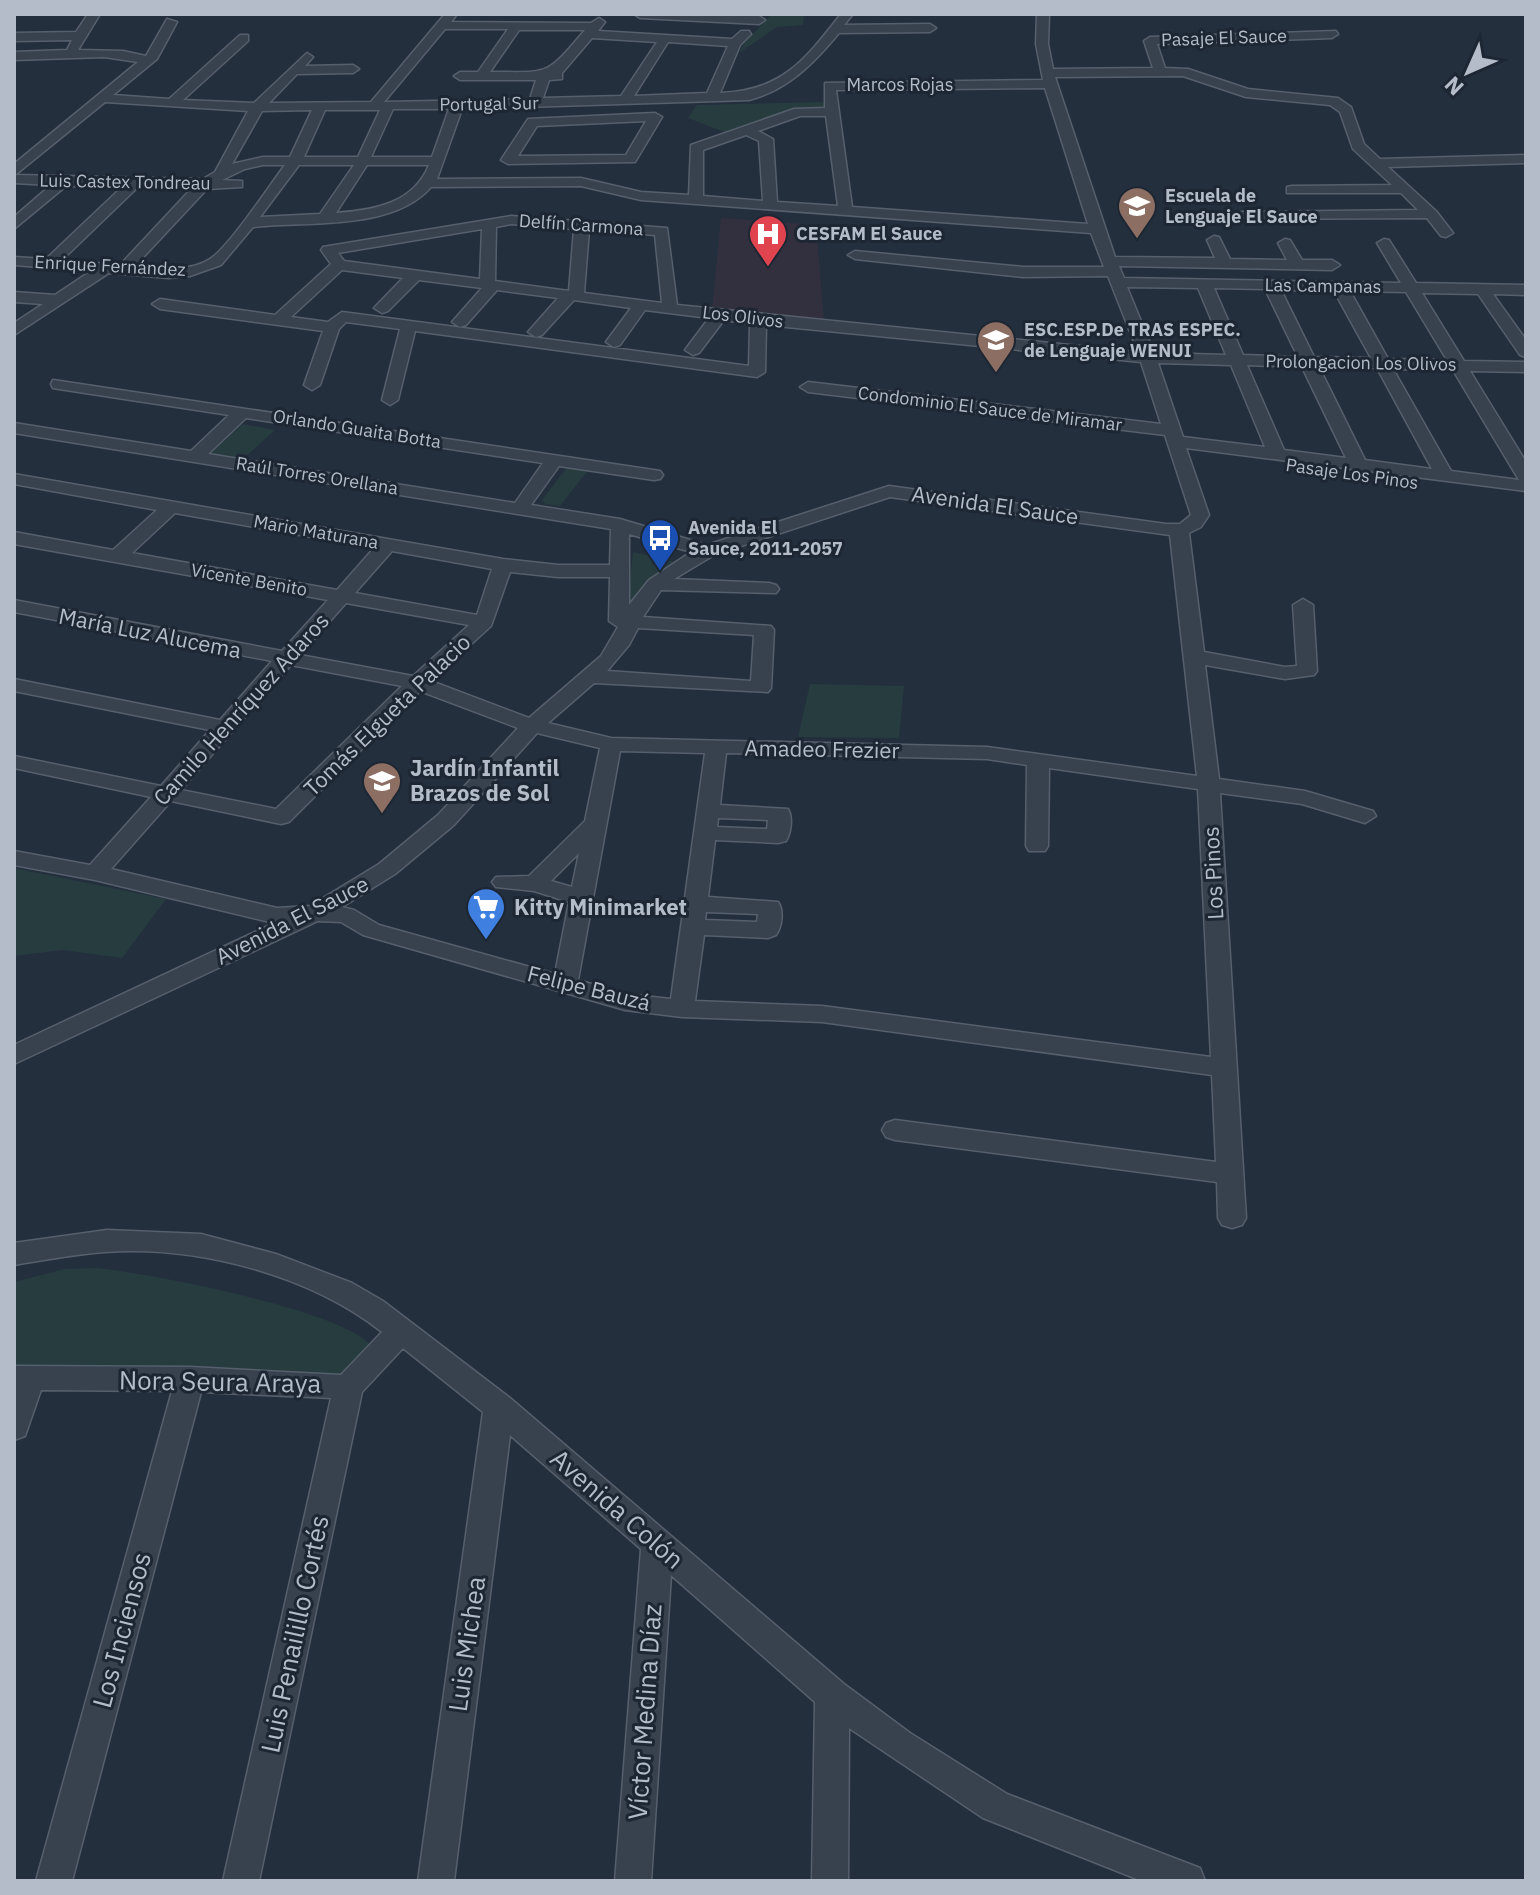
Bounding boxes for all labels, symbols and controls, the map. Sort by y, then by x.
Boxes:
street label: Pasaje El Sauce [1161,24,1288,51]
north arrow [1428,32,1508,112]
text: N [1438,71,1469,102]
street label: Marcos Rojas [847,73,954,96]
street label: Portugal Sur [439,91,539,116]
street label: Luis Castex Tondreau [39,169,211,194]
place label: Escuela de Lenguaje El Sauce [1165,184,1318,228]
school or university icon: Escuela de Lenguaje El Sauce [1116,185,1158,240]
street label: Delfín Carmona [518,209,644,240]
hospital icon: CESFAM El Sauce [747,213,789,268]
place label: CESFAM El Sauce [796,222,942,245]
street label: Enrique Fernández [34,250,186,281]
street label: Las Campanas [1264,273,1382,298]
street label: Los Olivos [701,300,785,333]
place label: ESC.ESP.De TRAS ESPEC. de Lenguaje WENUI [1024,318,1241,362]
school or university icon: ESC.ESP.De TRAS ESPEC. de Lenguaje WENUI [975,319,1017,374]
street label: Prolongacion Los Olivos [1265,349,1457,376]
street label: Condominio El Sauce de Miramar [857,381,1124,436]
street label: Orlando Guaita Botta [271,404,443,453]
street label: Raúl Torres Orellana [234,451,400,500]
street label: Pasaje Los Pinos [1284,453,1420,494]
street label: Avenida El Sauce [910,478,1080,531]
street label: Mario Maturana [252,509,381,554]
place label: Avenida El Sauce, 2011-2057 [688,516,843,560]
bus stop icon: Avenida El Sauce, 2011-2057 [639,517,681,572]
street label: Vicente Benito [189,558,309,601]
street label: María Luz Alucema [56,601,244,664]
street label: Camilo Henríquez Adaros [146,606,335,811]
street label: Tomás Elgueta Palacio [297,627,476,802]
street label: Amadeo Frezier [744,733,900,764]
place label: Jardín Infantil Brazos de Sol [410,753,559,807]
school or university icon: Jardín Infantil Brazos de Sol [361,760,403,815]
street label: Los Pinos [1196,826,1229,920]
street label: Avenida El Sauce [210,868,373,971]
supermarket icon: Kitty Minimarket [465,886,507,941]
place label: Kitty Minimarket [514,892,687,921]
street label: Felipe Bauzá [525,958,654,1017]
street label: Nora Seura Araya [119,1362,322,1400]
street label: Avenida Colón [544,1441,692,1576]
street label: Luis Penailillo Cortés [252,1512,336,1756]
street label: Los Inciensos [84,1548,158,1711]
street label: Luis Michea [440,1574,492,1714]
street label: Víctor Medina Díaz [619,1603,669,1821]

